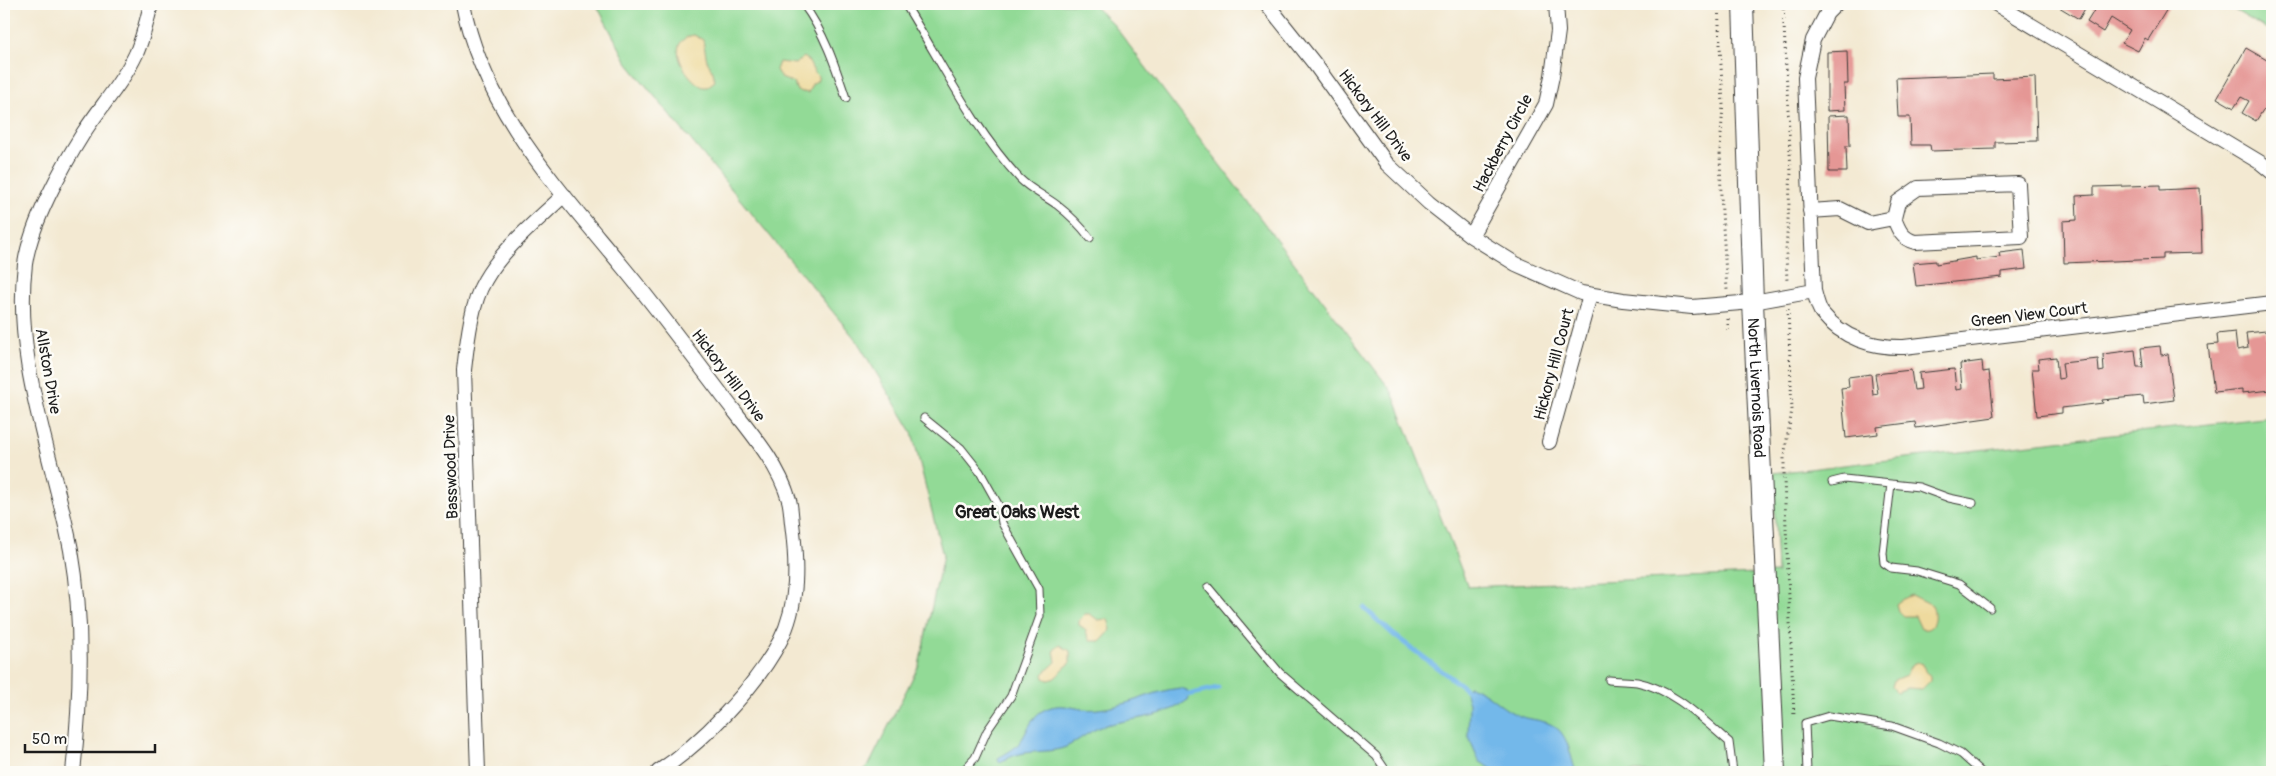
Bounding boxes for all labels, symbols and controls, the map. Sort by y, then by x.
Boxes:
street label: Hickory Hill Drive [1334,65,1417,166]
street label: Hackberry Circle [1469,91,1537,196]
street label: Green View Court [1970,298,2089,332]
street label: Hickory Hill Court [1529,306,1579,422]
street label: North Livernois Road [1743,317,1769,458]
street label: Hickory Hill Drive [687,325,770,426]
street label: Allston Drive [31,327,65,416]
street label: Basswood Drive [439,414,463,519]
district label: Great Oaks West [955,501,1080,524]
scale bar [25,721,155,753]
text: 50 m [32,730,67,749]

